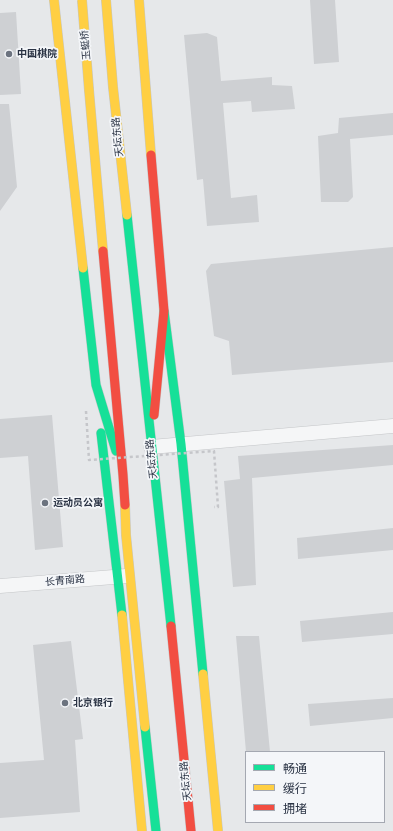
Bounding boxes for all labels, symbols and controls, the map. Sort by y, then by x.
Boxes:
street label: 玉蜓桥 [79,30,93,60]
place label: 中国棋院 [17,48,57,60]
marker: 中国棋院 [4,49,14,59]
street label: 天坛东路 [110,116,126,158]
street label: 天坛东路 [144,438,160,480]
place label: 运动员公寓 [53,497,103,509]
marker: 运动员公寓 [40,498,50,508]
street label: 长青南路 [45,573,85,589]
place label: 北京银行 [73,697,113,709]
marker: 北京银行 [60,698,70,708]
legend [245,751,385,823]
street label: 天坛东路 [178,760,194,802]
text: 畅通 [283,762,307,776]
text: 缓行 [283,782,307,796]
text: 拥堵 [283,802,307,816]

